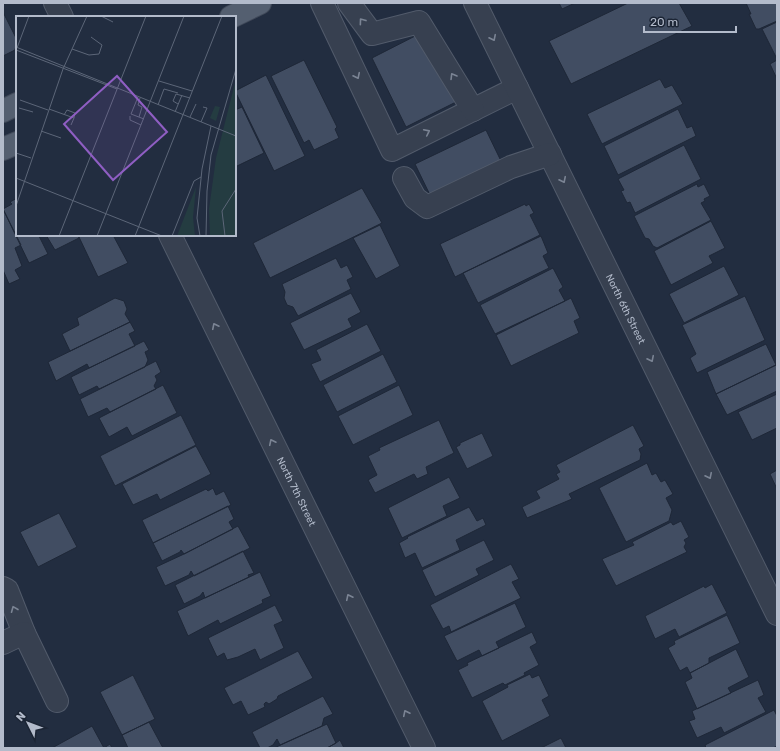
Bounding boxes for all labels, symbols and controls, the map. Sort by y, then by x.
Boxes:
scale bar [644,8,736,34]
text: 20 m [650,15,678,29]
inset map [16,16,236,236]
one-way arrow [360,18,367,25]
one-way arrow [488,34,496,41]
one-way arrow [352,72,360,79]
one-way arrow [450,73,458,80]
one-way arrow [423,129,430,137]
one-way arrow [558,175,565,183]
street label: North 6th Street [603,272,648,346]
one-way arrow [212,323,220,330]
one-way arrow [646,355,654,362]
one-way arrow [270,439,277,447]
street label: North 7th Street [274,455,318,528]
one-way arrow [704,471,711,479]
one-way arrow [346,593,354,601]
one-way arrow [11,606,19,613]
north arrow [8,703,48,743]
text: N [13,709,28,724]
one-way arrow [404,710,411,717]

